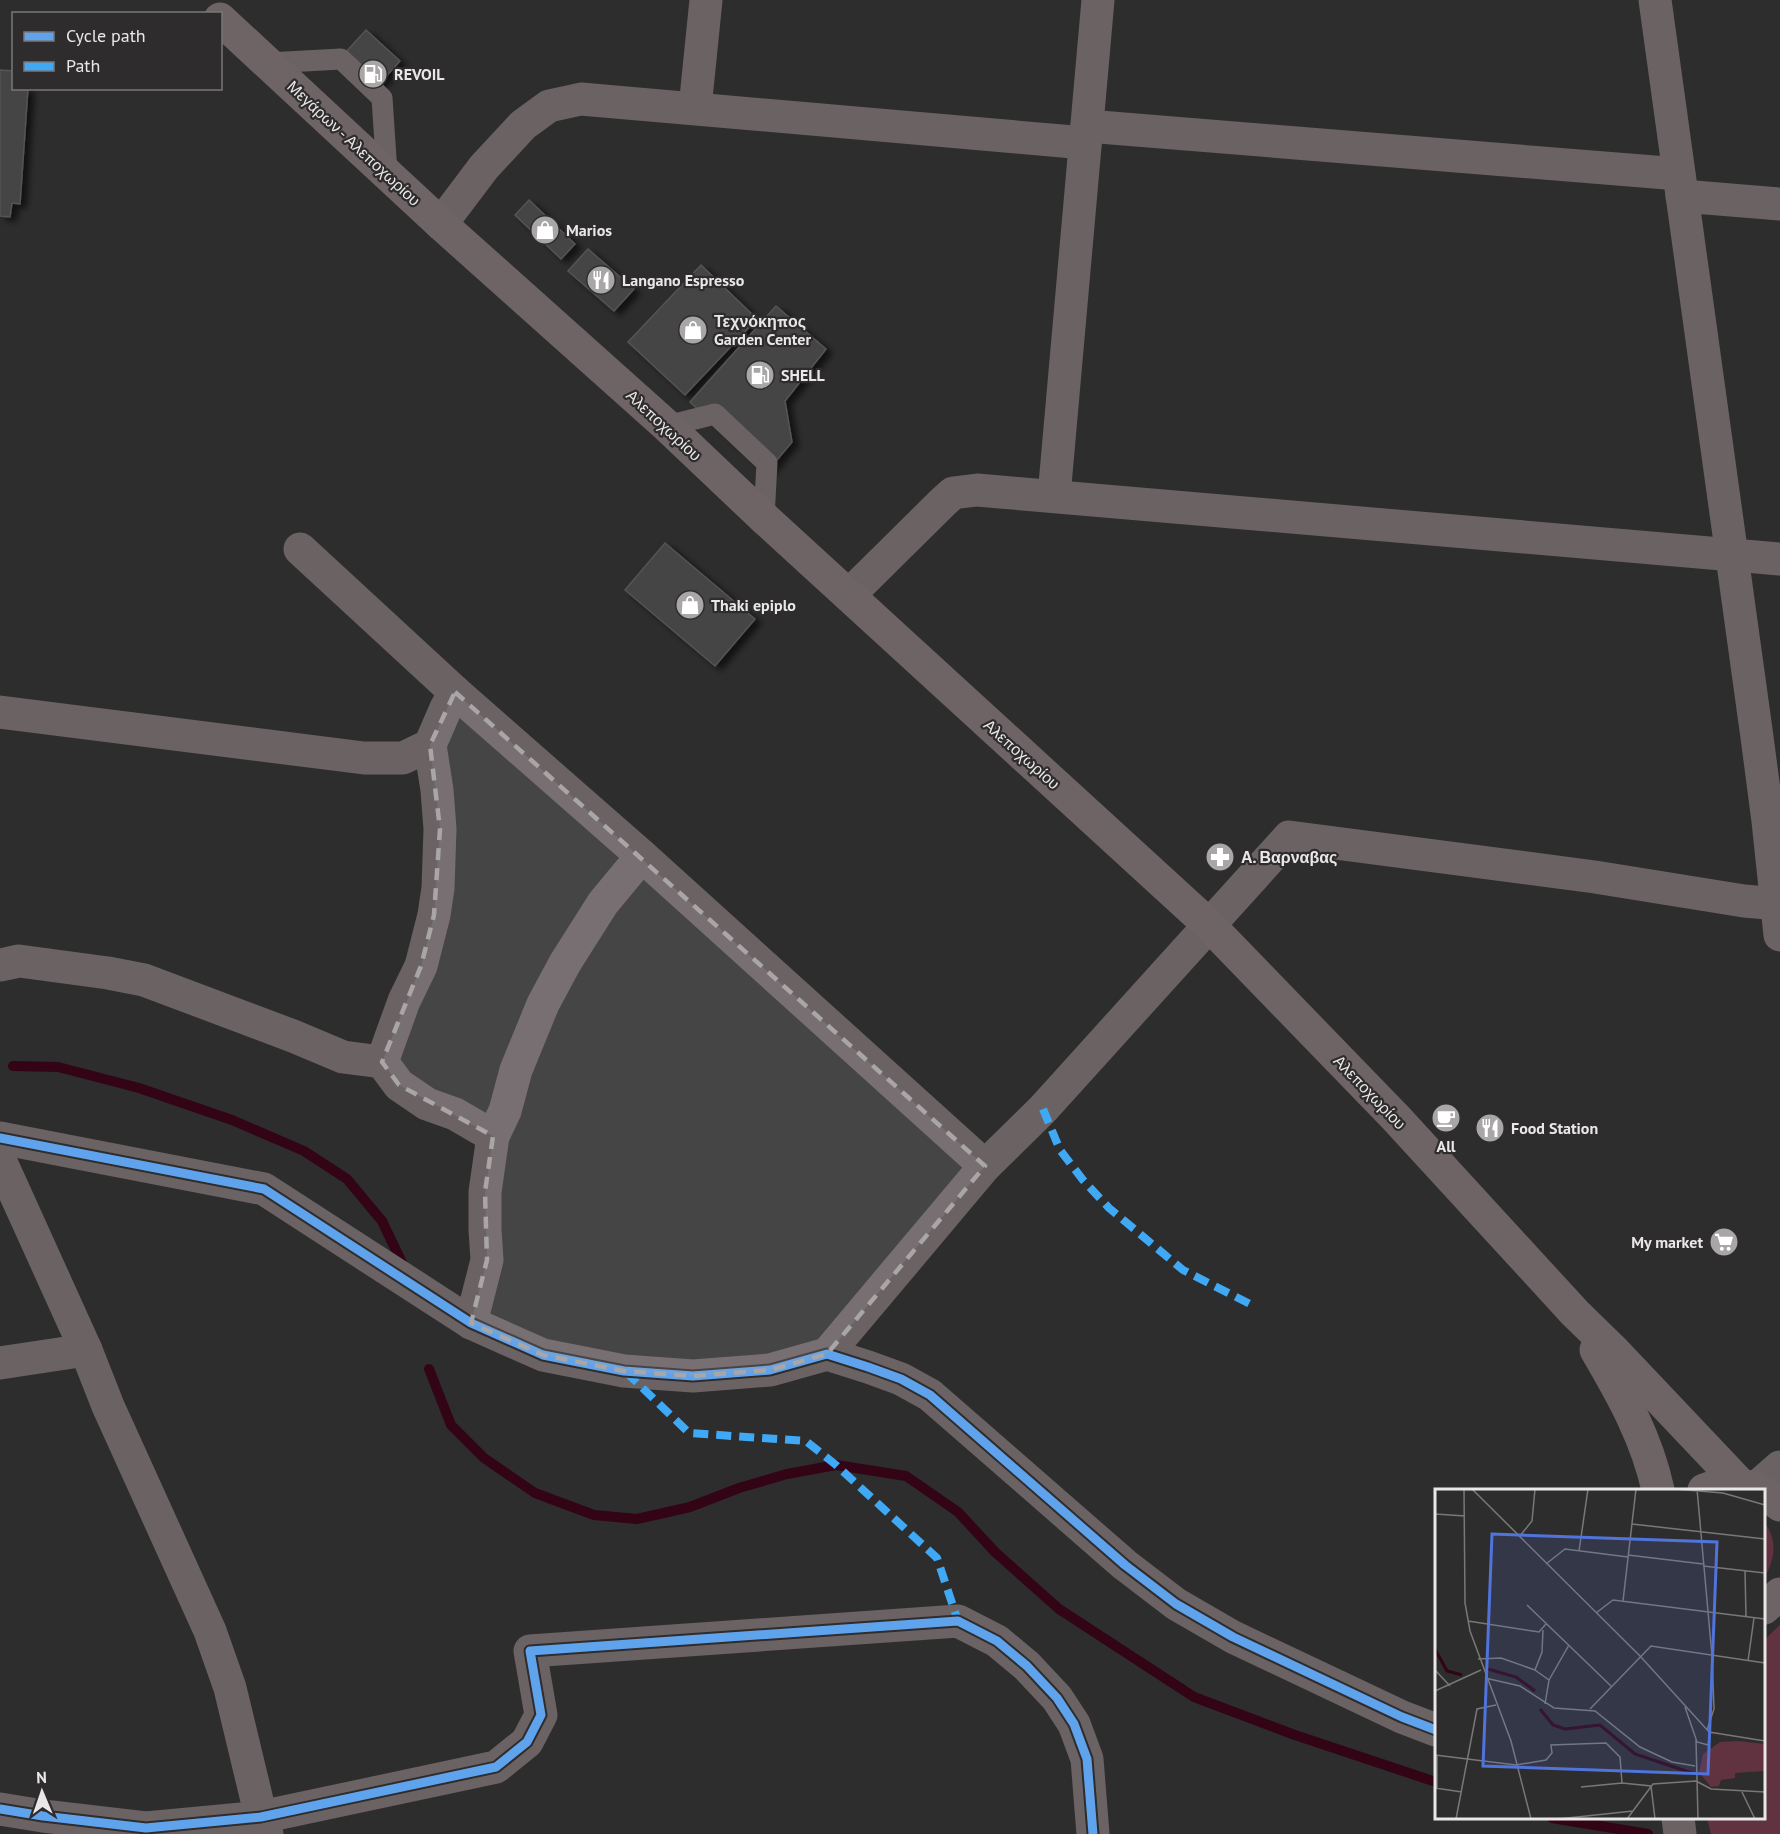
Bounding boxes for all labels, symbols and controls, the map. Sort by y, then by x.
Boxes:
legend [12,12,222,90]
text: Cycle path [66,24,146,47]
text: Path [66,54,100,77]
fuel station icon: REVOIL [357,58,389,90]
place label: REVOIL [394,64,445,84]
street label: Μεγάρων - Αλεποχωρίου [283,76,425,210]
shop icon: Marios [529,214,561,246]
place label: Marios [566,220,612,240]
restaurant icon: Langano Espresso [585,264,617,296]
place label: Langano Espresso [622,270,745,290]
place label: Τεχνόκηπος Garden Center [714,311,811,349]
shop icon: Τεχνόκηπος Garden Center [677,314,709,346]
fuel station icon: SHELL [744,359,776,391]
place label: SHELL [781,365,825,385]
street label: Αλεποχωρίου [622,385,706,465]
shop icon: Thaki epiplo [674,589,706,621]
place label: Thaki epiplo [711,595,796,615]
street label: Αλεποχωρίου [980,715,1064,793]
pharmacy icon: Α. Βαρναβας [1204,841,1236,873]
place label: Α. Βαρναβας [1241,847,1337,867]
street label: Αλεποχωρίου [1330,1051,1410,1133]
cafe icon: All [1430,1102,1462,1134]
restaurant icon: Food Station [1474,1112,1506,1144]
place label: Food Station [1511,1118,1598,1138]
place label: All [1436,1136,1456,1156]
supermarket icon: My market [1708,1226,1740,1258]
place label: My market [1631,1232,1703,1252]
inset map [1435,1489,1765,1819]
north arrow [12,1762,72,1822]
text: N [36,1767,47,1787]

